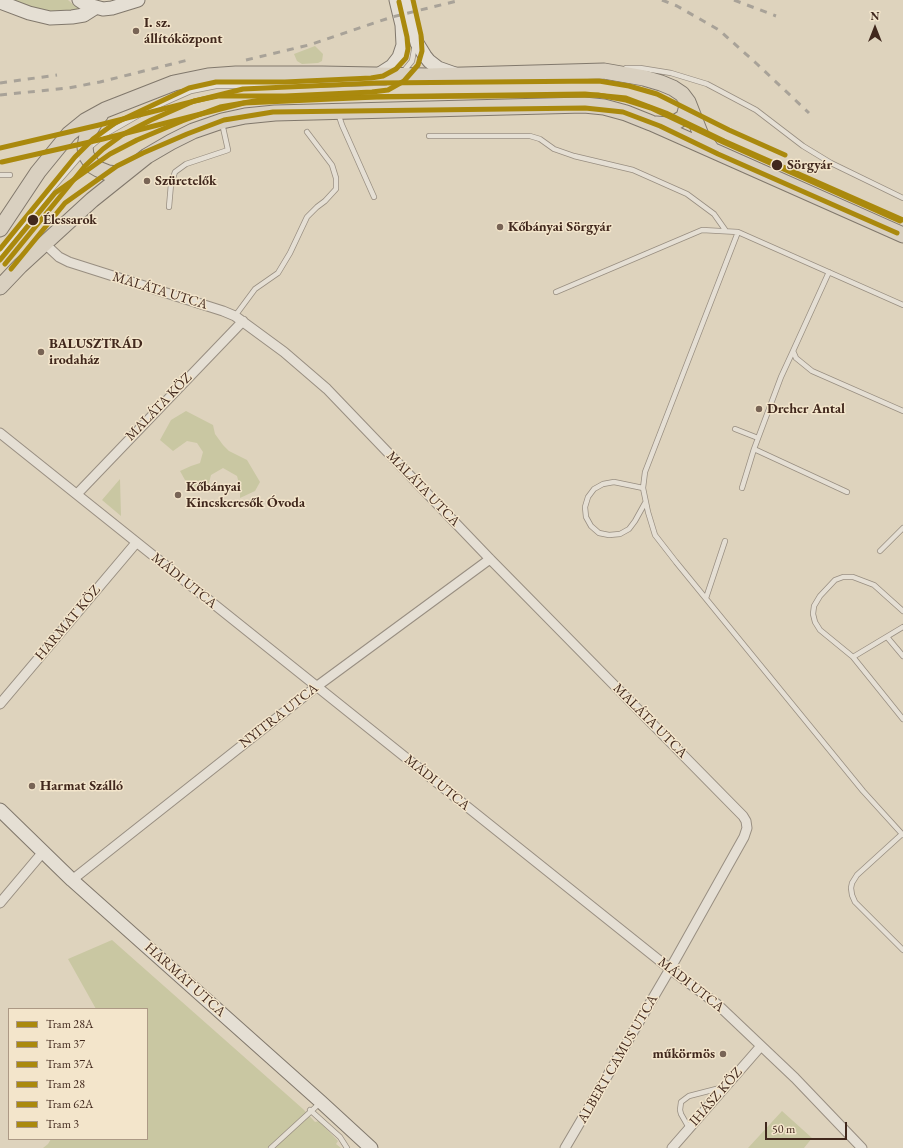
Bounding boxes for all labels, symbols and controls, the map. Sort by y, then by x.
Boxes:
north arrow [855,8,895,48]
text: N [871,9,879,23]
place label: I. sz. állítóközpont [144,15,223,48]
marker: I. sz. állítóközpont [131,26,141,36]
place label: Sörgyár [787,157,832,173]
marker: Sörgyár [770,158,784,172]
place label: Szüretelők [155,173,217,189]
marker: Szüretelők [142,176,152,186]
place label: Élessarok [43,212,97,228]
marker: Élessarok [26,213,40,227]
place label: Kőbányai Sörgyár [508,219,612,235]
marker: Kőbányai Sörgyár [495,222,505,232]
street label: MALÁTA UTCA [110,269,210,313]
place label: BALUSZTRÁD irodaház [49,336,142,368]
marker: BALUSZTRÁD irodaház [36,347,46,357]
street label: MALÁTA KÖZ [122,369,196,445]
place label: Dreher Antal [767,401,845,417]
marker: Dreher Antal [754,404,764,414]
street label: MALÁTA UTCA [383,448,463,530]
place label: Kőbányai Kincskeresők Óvoda [186,479,305,512]
marker: Kőbányai Kincskeresők Óvoda [173,490,183,500]
street label: MÁDI UTCA [148,549,220,613]
street label: HARMAT KÖZ [32,582,104,664]
street label: NYITRA UTCA [236,680,322,752]
street label: MALÁTA UTCA [609,680,691,762]
street label: MÁDI UTCA [401,751,473,815]
place label: Harmat Szálló [40,778,123,794]
marker: Harmat Szálló [27,781,37,791]
street label: HARMAT UTCA [141,939,229,1021]
street label: MÁDI UTCA [655,954,727,1016]
street label: ALBERT CAMUS UTCA [574,992,662,1126]
legend [8,1008,148,1140]
text: Tram 28A [46,1016,93,1032]
text: Tram 37 [46,1036,85,1052]
place label: műkörmös [652,1046,715,1062]
marker: műkörmös [718,1049,728,1059]
text: Tram 37A [46,1056,93,1072]
street label: IHÁSZ KÖZ [686,1064,746,1130]
text: Tram 28 [46,1076,85,1092]
text: Tram 62A [46,1096,93,1112]
scale bar [767,1114,849,1140]
text: Tram 3 [46,1116,79,1132]
text: 50 m [772,1121,795,1137]

